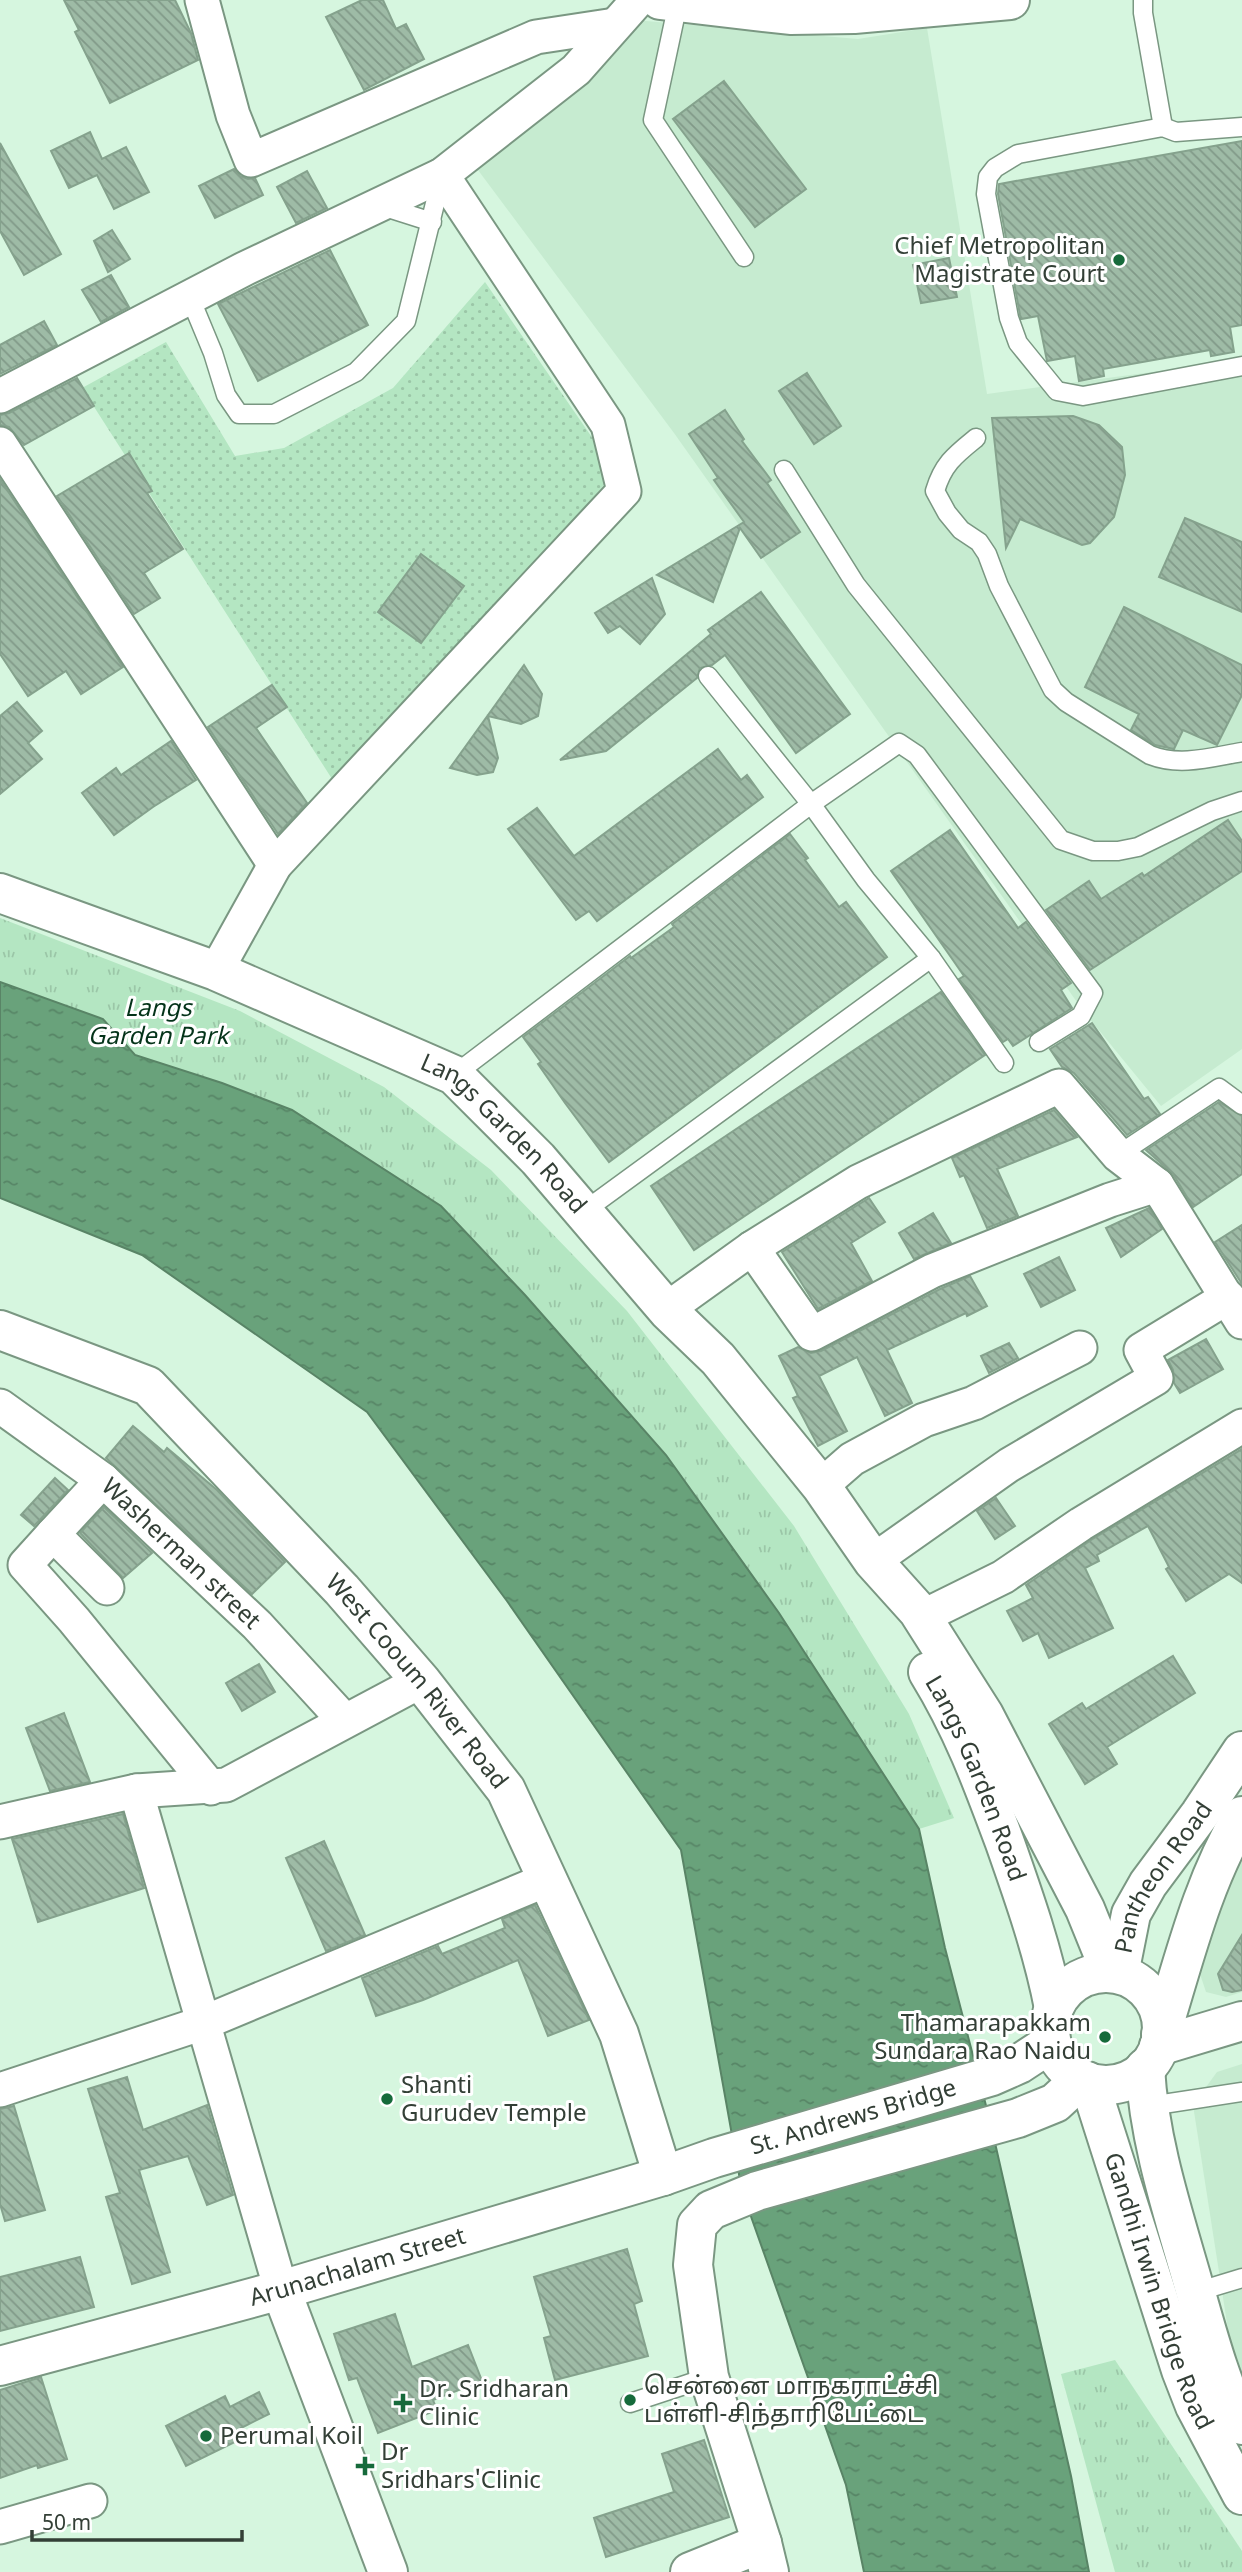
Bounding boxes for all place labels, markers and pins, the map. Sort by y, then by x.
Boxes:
place label: Chief Metropolitan Magistrate Court [894,233,1105,291]
marker: Chief Metropolitan Magistrate Court [1111,252,1127,268]
place label: Thamarapakkam Sundara Rao Naidu [874,2010,1091,2068]
marker: Thamarapakkam Sundara Rao Naidu [1097,2029,1113,2045]
place label: Shanti Gurudev Temple [401,2072,586,2130]
marker: Shanti Gurudev Temple [379,2091,395,2107]
place label: சென்னை மாநகராட்ச்சி பள்ளி-சிந்தாரிபேட்டை [644,2373,938,2431]
place label: Dr. Sridharan Clinic [419,2376,569,2434]
marker: சென்னை மாநகராட்ச்சி பள்ளி-சிந்தாரிபேட்டை [622,2392,638,2408]
marker: Dr. Sridharan Clinic [393,2393,413,2413]
place label: Perumal Koil [220,2423,363,2453]
marker: Perumal Koil [198,2428,214,2444]
place label: Dr Sridhars'Clinic [381,2439,541,2497]
marker: Dr Sridhars'Clinic [355,2456,375,2476]

